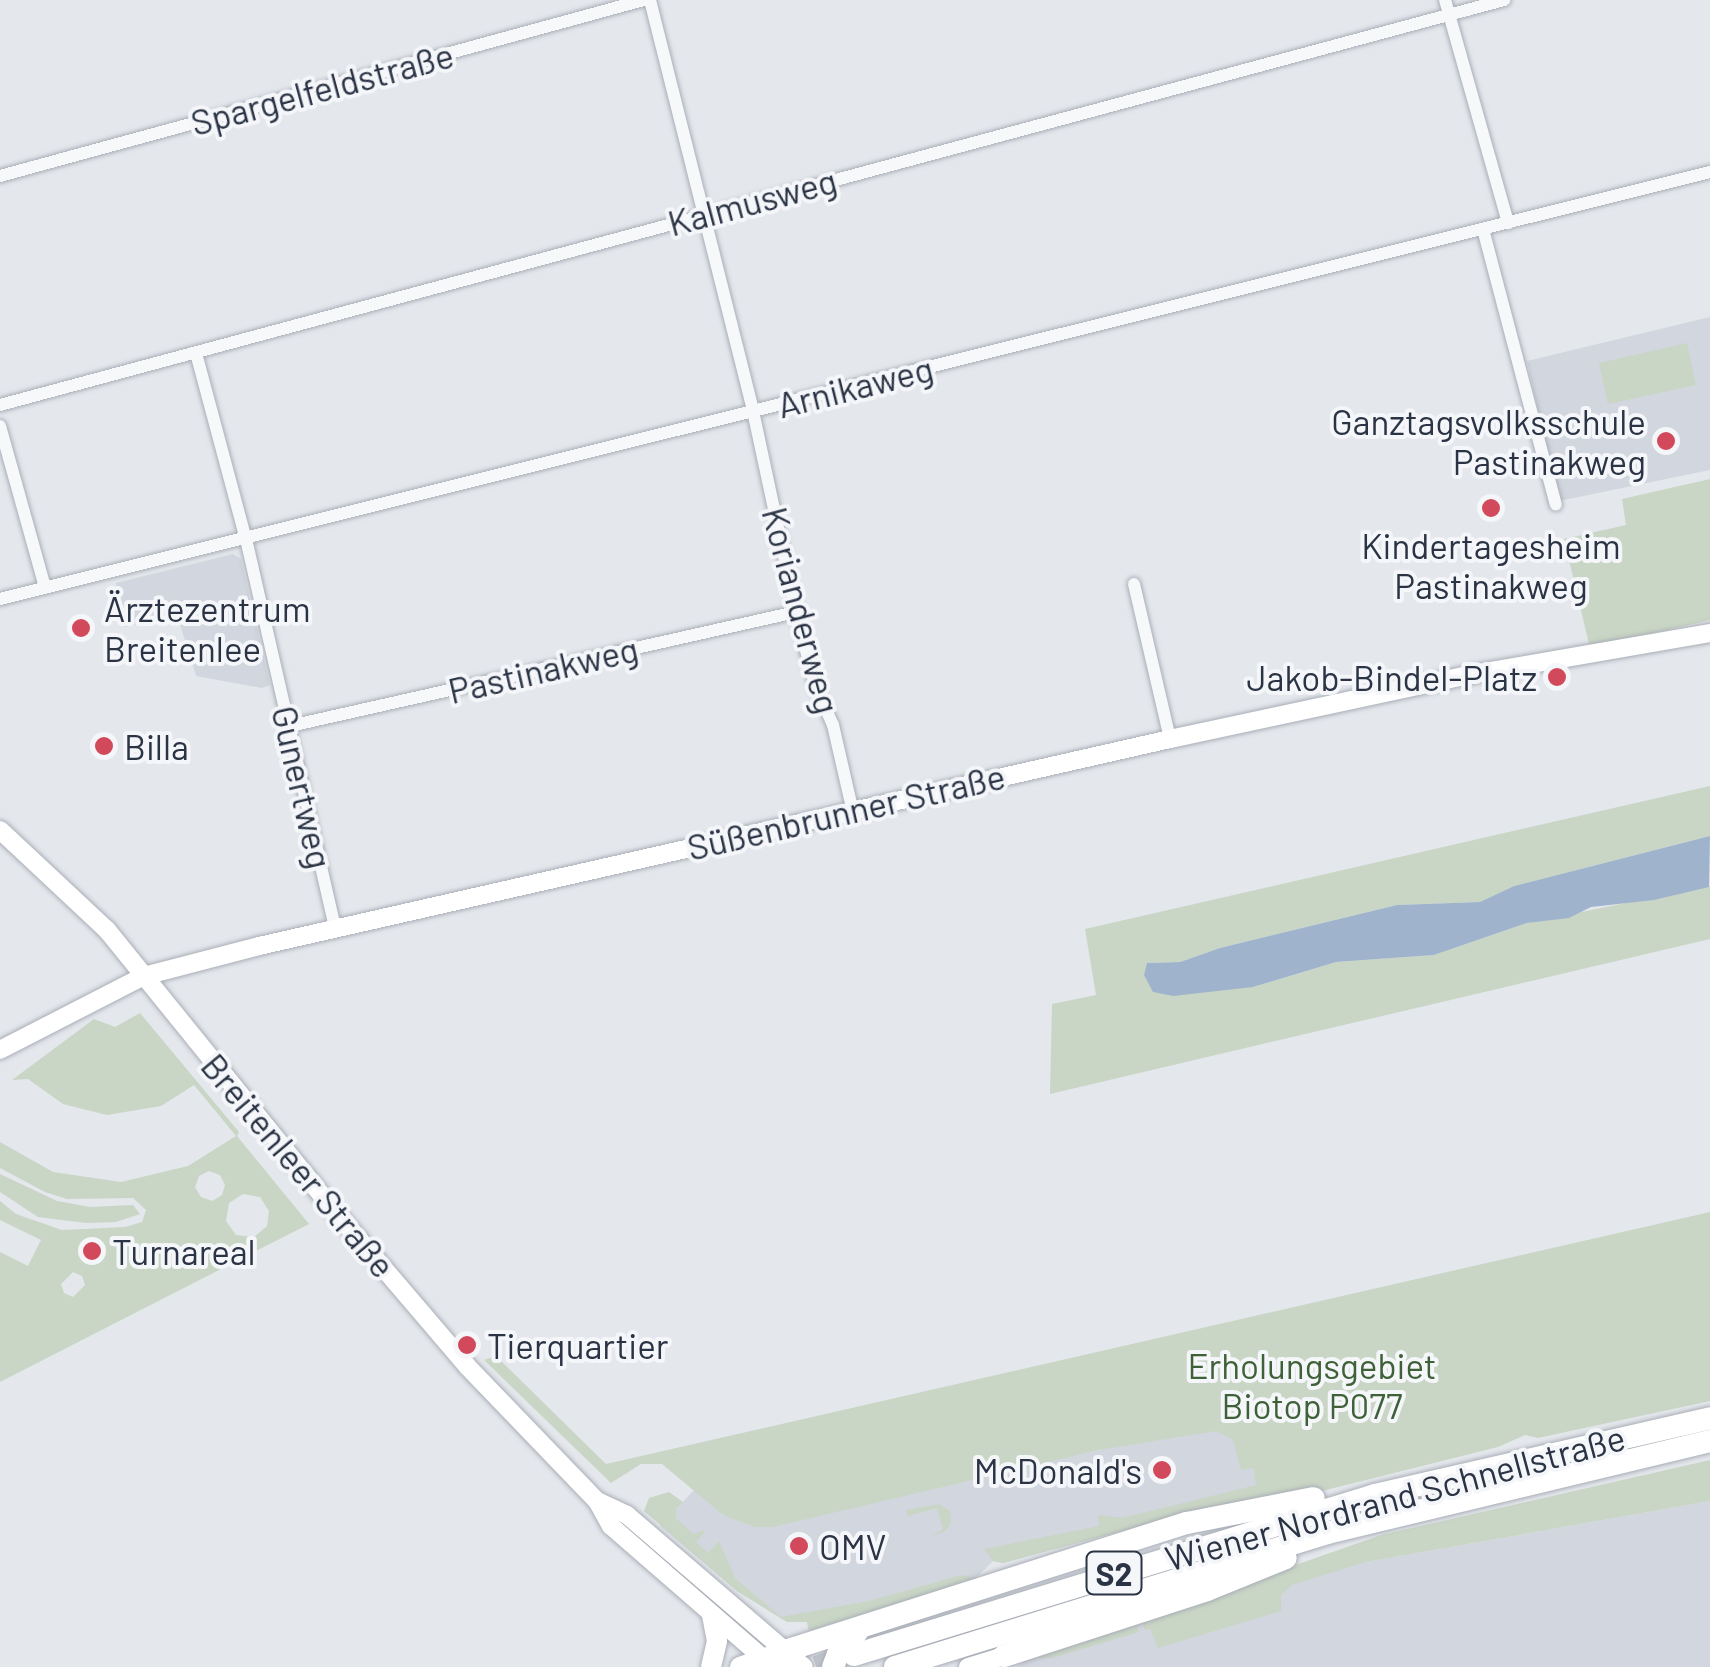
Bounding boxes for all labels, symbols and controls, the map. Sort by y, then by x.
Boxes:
street label: Spargelfeldstraße [186,33,458,143]
street label: Kalmusweg [663,158,841,244]
street label: Arnikaweg [773,346,937,426]
place label: Ganztagsvolksschule Pastinakweg [1331,400,1646,482]
marker: Ganztagsvolksschule Pastinakweg [1655,430,1677,452]
marker: Kindertagesheim Pastinakweg [1480,497,1502,519]
street label: Korianderweg [754,502,850,718]
place label: Kindertagesheim Pastinakweg [1361,524,1621,606]
place label: Ärztezentrum Breitenlee [104,587,311,669]
marker: Ärztezentrum Breitenlee [68,615,94,641]
street label: Pastinakweg [444,627,642,711]
place label: Jakob-Bindel-Platz [1246,656,1537,698]
marker: Jakob-Bindel-Platz [1546,666,1568,688]
street label: Gunertweg [264,702,342,872]
place label: Billa [124,725,189,767]
marker: Billa [93,735,115,757]
street label: Süßenbrunner Straße [683,754,1009,868]
street label: Breitenleer Straße [193,1045,405,1285]
place label: Turnareal [112,1230,256,1272]
marker: Turnareal [81,1240,103,1262]
place label: Tierquartier [487,1324,669,1366]
marker: Tierquartier [456,1334,478,1356]
park label: Erholungsgebiet Biotop P077 [1187,1344,1437,1426]
street label: Wiener Nordrand Schnellstraße [1161,1415,1629,1579]
place label: McDonald's [974,1449,1142,1491]
marker: McDonald's [1151,1459,1173,1481]
place label: OMV [819,1525,886,1567]
marker: OMV [788,1535,810,1557]
road number: S2 [1084,1546,1144,1600]

